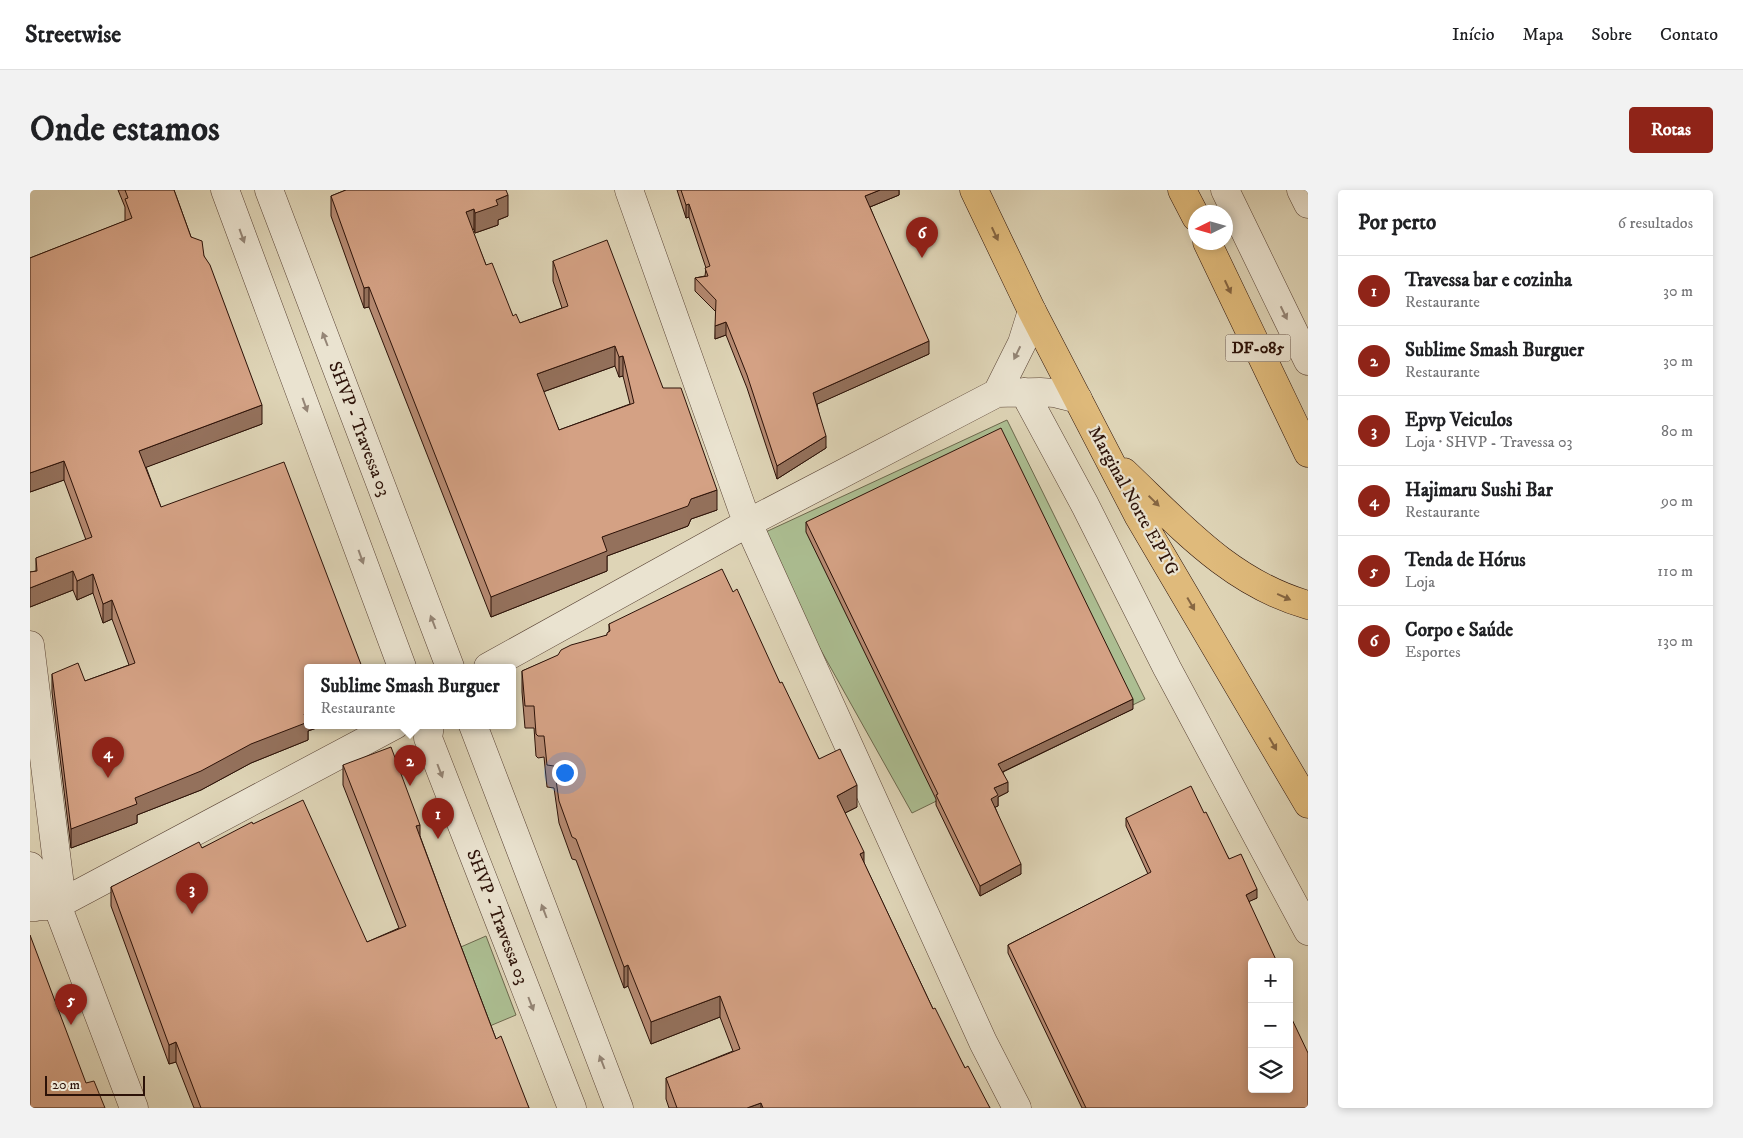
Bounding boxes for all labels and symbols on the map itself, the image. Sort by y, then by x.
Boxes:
north arrow [1188,205,1233,250]
pin: 6 [906,217,938,258]
one-way arrow [991,227,999,241]
one-way arrow [238,229,246,244]
one-way arrow [1224,279,1233,294]
one-way arrow [1280,305,1288,320]
one-way arrow [321,331,329,346]
road number: DF-085 [1226,334,1290,362]
one-way arrow [1013,346,1021,360]
street label: SHVP - Travessa 03 [323,358,395,500]
one-way arrow [302,397,309,412]
street label: Marginal Norte EPTG [1083,423,1183,580]
one-way arrow [1148,495,1160,507]
one-way arrow [357,550,365,565]
one-way arrow [1277,593,1291,601]
one-way arrow [1186,598,1195,611]
one-way arrow [429,614,437,629]
pin: 4 [92,737,124,778]
one-way arrow [1268,738,1277,751]
pin: 2 [394,745,426,786]
your location [552,760,578,786]
one-way arrow [437,764,445,778]
pin: 1 [422,798,454,839]
street label: SHVP - Travessa 03 [461,846,533,988]
pin: 3 [176,873,208,914]
one-way arrow [540,903,548,918]
pin: 5 [55,984,87,1025]
one-way arrow [528,996,536,1011]
one-way arrow [598,1055,605,1070]
scale bar [45,1073,145,1096]

